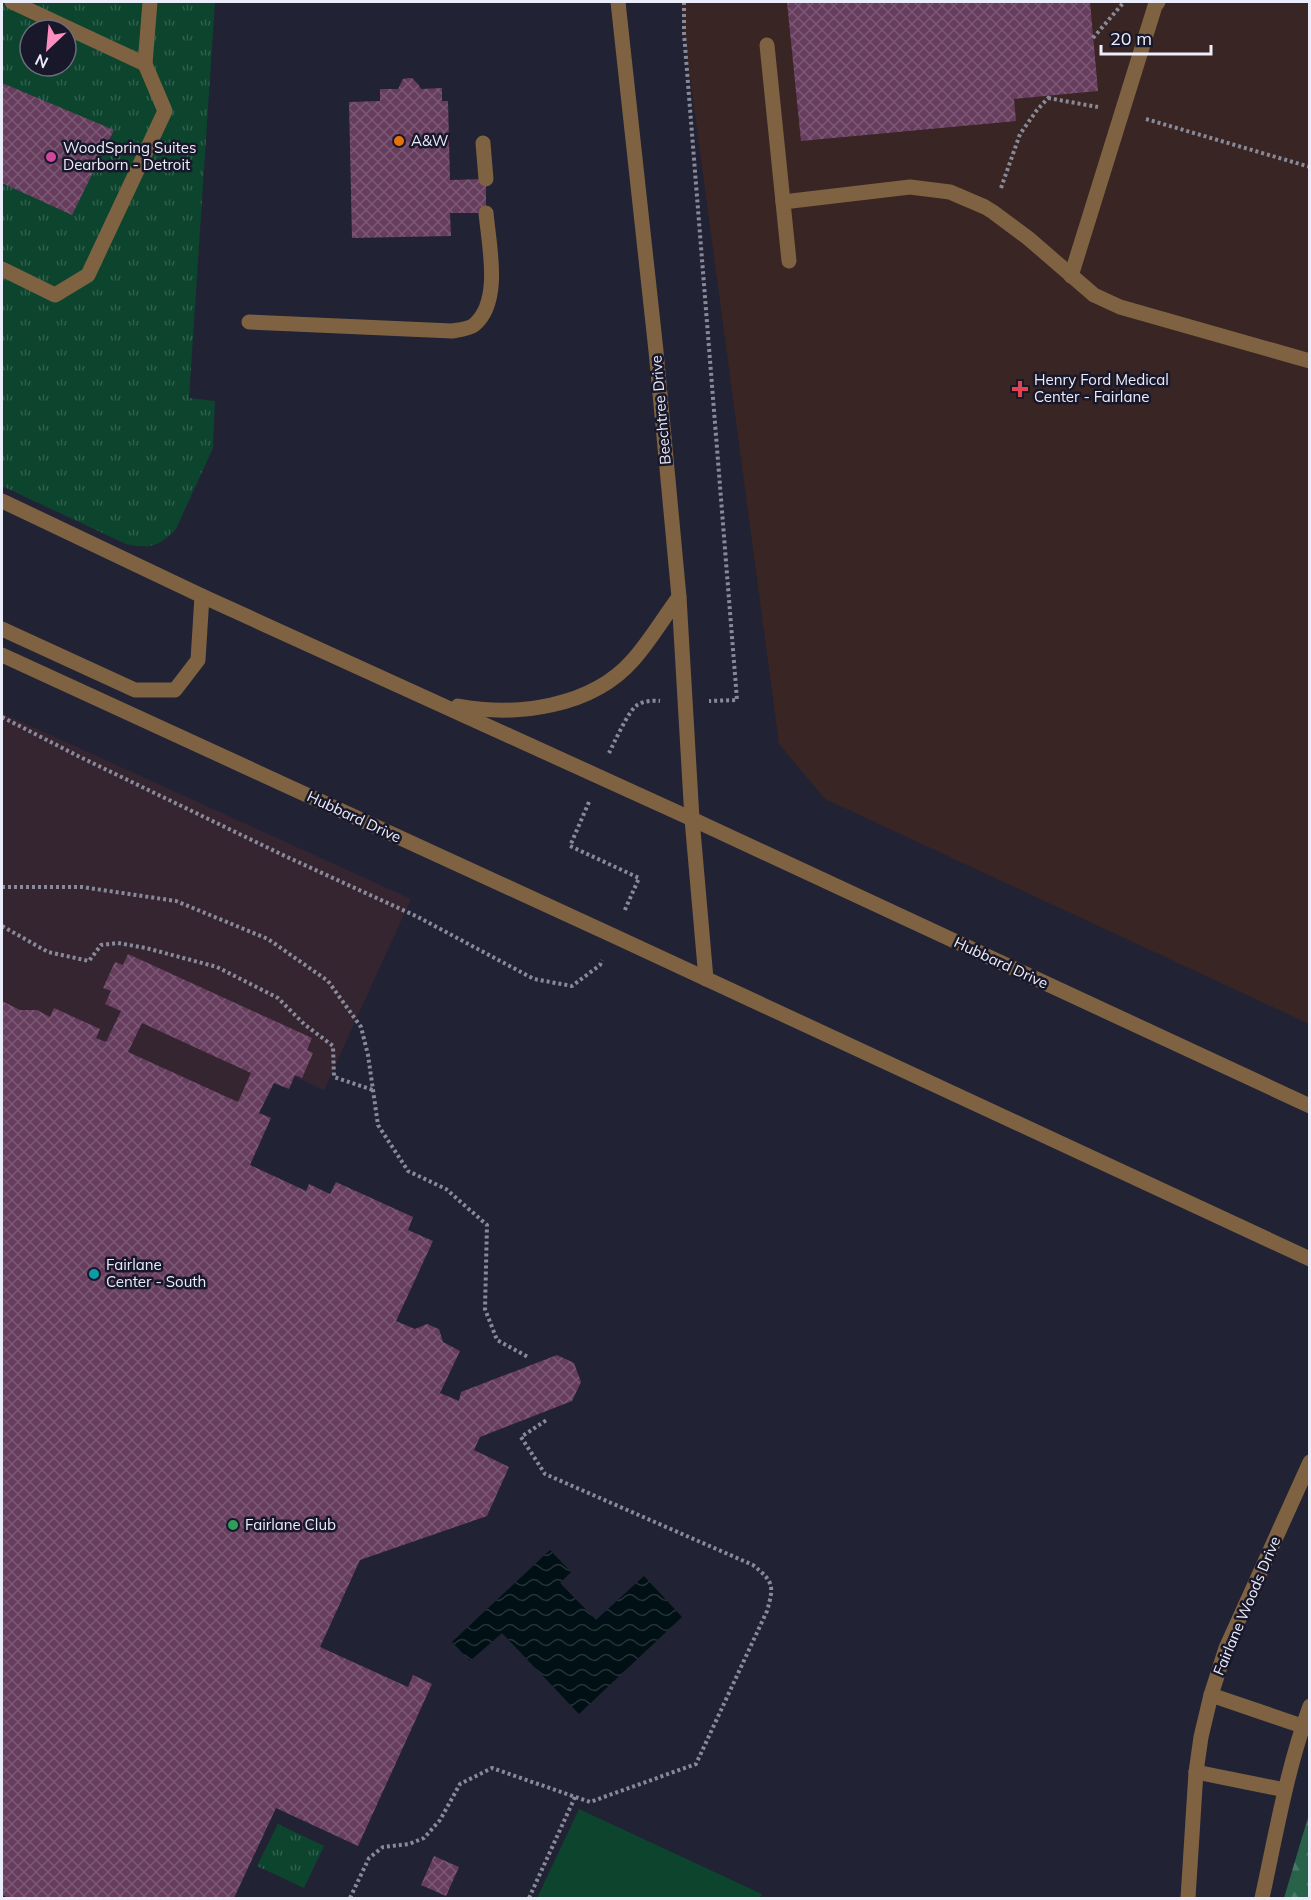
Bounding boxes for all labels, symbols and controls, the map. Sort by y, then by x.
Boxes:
north arrow [18,18,78,78]
scale bar [1101,18,1210,56]
text: 20 m [1110,27,1152,50]
text: N [32,50,51,73]
place label: A&W [411,131,449,150]
marker: A&W [392,134,406,148]
place label: WoodSpring Suites Dearborn - Detroit [63,138,196,174]
marker: WoodSpring Suites Dearborn - Detroit [44,150,58,164]
street label: Beechtree Drive [646,355,675,466]
place label: Henry Ford Medical Center - Fairlane [1034,370,1169,406]
marker: Henry Ford Medical Center - Fairlane [1011,380,1029,398]
street label: Hubbard Drive [304,786,404,847]
street label: Hubbard Drive [951,932,1051,993]
place label: Fairlane Center - South [106,1255,206,1291]
marker: Fairlane Center - South [87,1267,101,1281]
place label: Fairlane Club [245,1515,336,1534]
marker: Fairlane Club [226,1518,240,1532]
street label: Fairlane Woods Drive [1209,1533,1284,1678]

